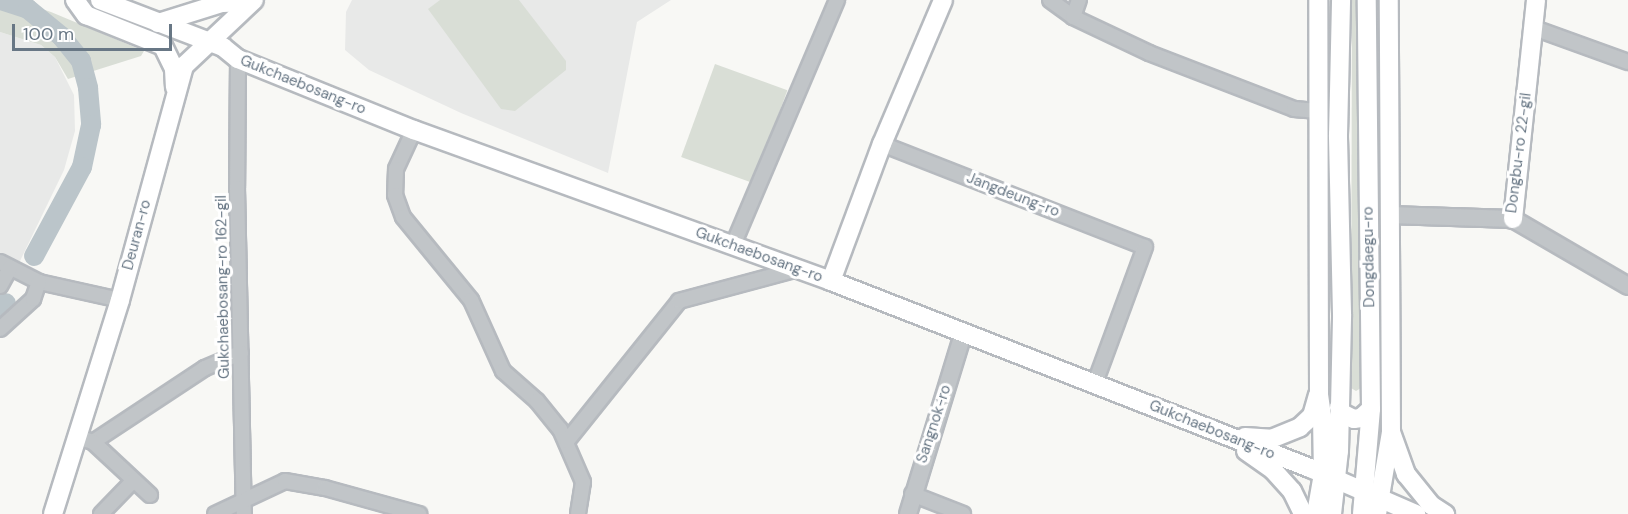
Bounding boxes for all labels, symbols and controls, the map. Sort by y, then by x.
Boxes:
scale bar [15,12,176,50]
text: 100 m [23,22,74,46]
street label: Gukchaebosang-ro [237,52,369,118]
street label: Dongbu-ro 22-gil [1503,92,1535,214]
street label: Jangdeung-ro [964,169,1062,221]
street label: Gukchaebosang-ro 162-gil [212,195,234,379]
street label: Deuran-ro [119,198,155,272]
street label: Dongdaegu-ro [1359,206,1379,308]
street label: Gukchaebosang-ro [693,224,825,286]
street label: Sangnok-ro [913,383,955,465]
street label: Gukchaebosang-ro [1146,397,1278,463]

